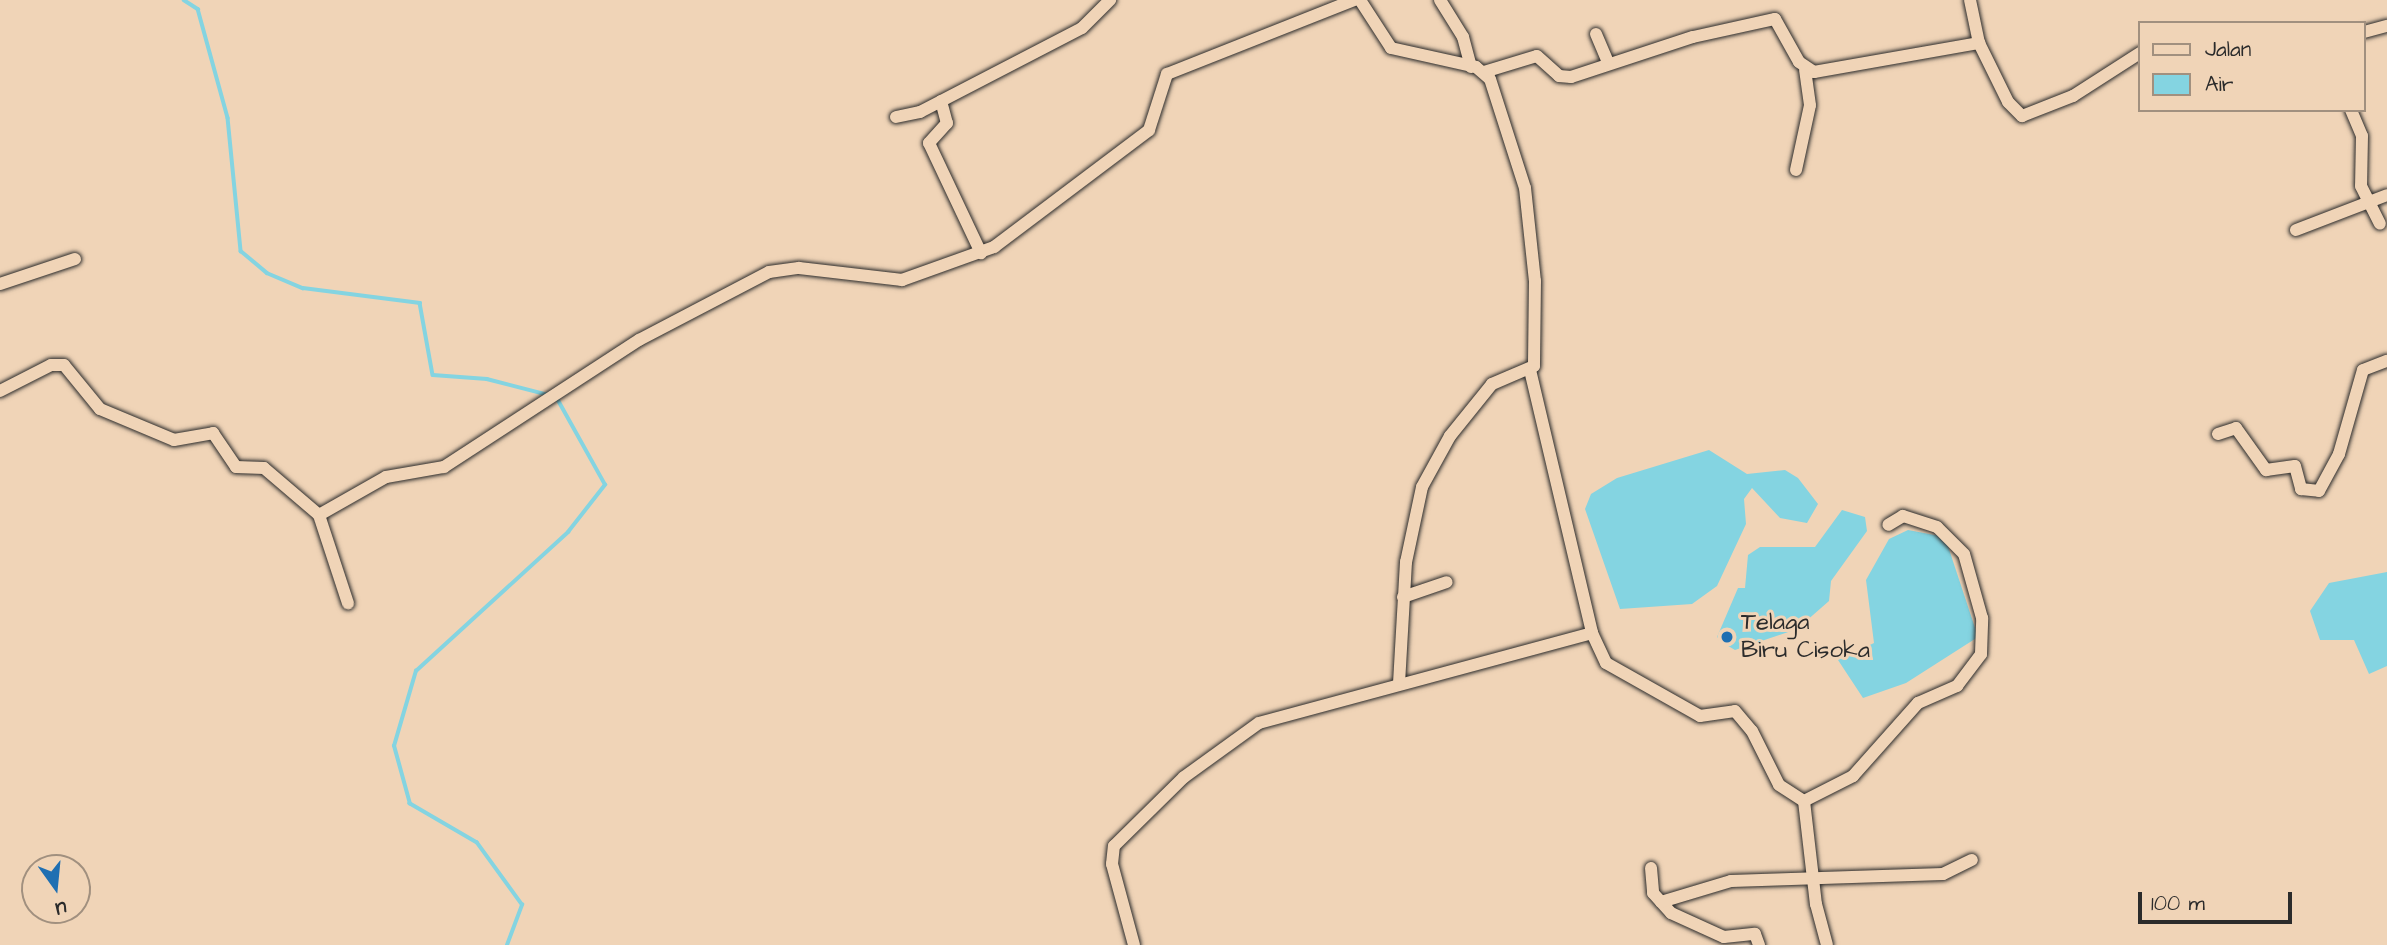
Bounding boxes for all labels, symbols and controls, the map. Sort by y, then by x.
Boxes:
legend [2138,21,2366,112]
text: Jalan [2205,35,2251,64]
text: Air [2205,70,2233,99]
place label: Telaga Biru Cisoka [1741,609,1870,665]
marker: Telaga Biru Cisoka [1719,629,1735,645]
north arrow [21,854,91,924]
scale bar [2142,878,2296,922]
text: 100 m [2151,889,2205,918]
text: U [52,893,70,922]

